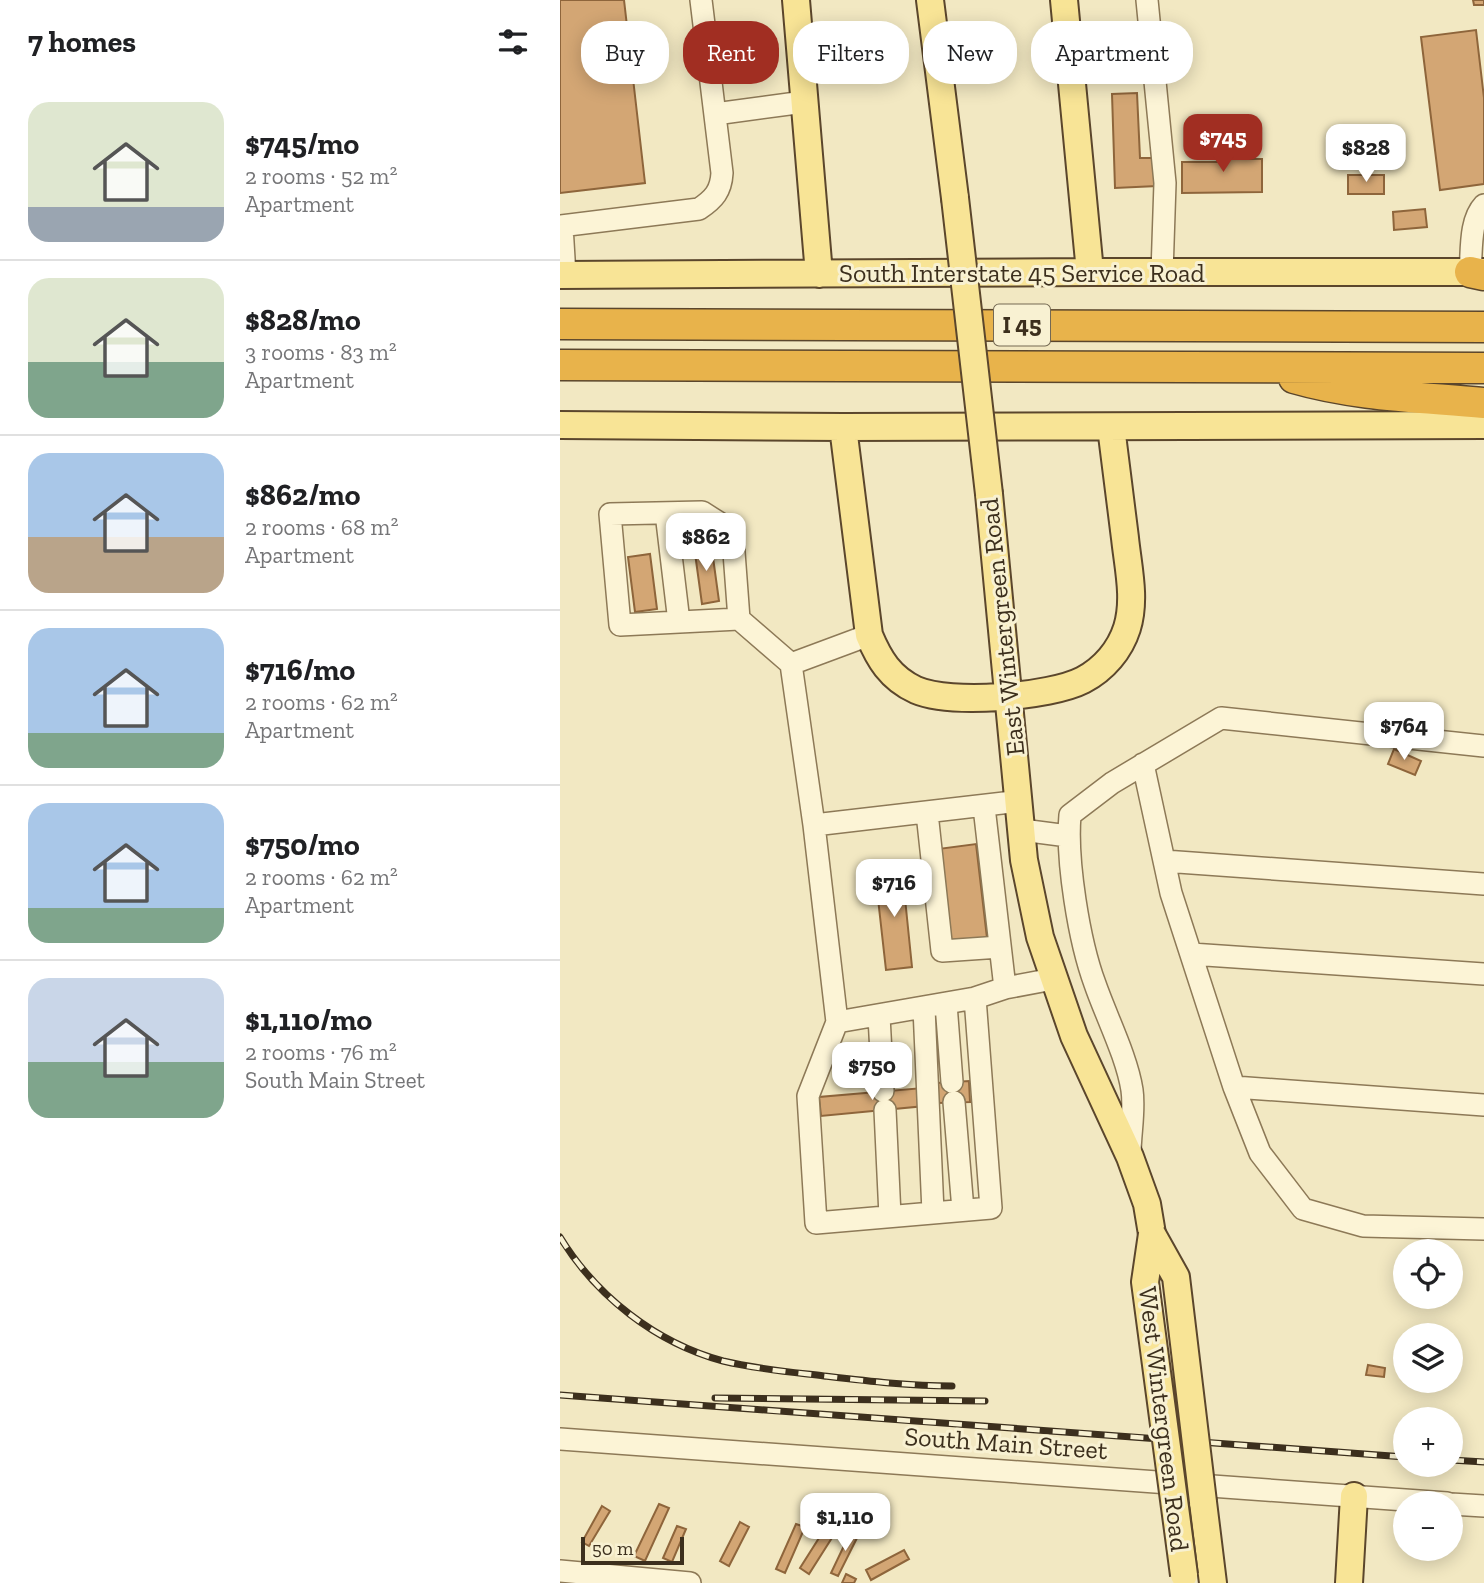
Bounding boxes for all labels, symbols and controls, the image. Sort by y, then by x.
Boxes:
chip: Buy [581,21,669,84]
chip: Rent [683,21,779,84]
chip: Filters [793,21,909,84]
chip: New [923,21,1017,84]
chip: Apartment [1031,21,1193,84]
icon: filters [494,23,532,61]
text: 7 homes [28,24,136,60]
pin: $745 [1182,114,1264,174]
text: $745 [1199,123,1247,151]
pin: $828 [1325,124,1407,184]
text: $745/mo [245,126,359,162]
icon: home [84,130,168,214]
text: $828 [1342,133,1390,161]
text: 2 rooms · 52 m² [245,162,397,190]
text: Apartment [245,190,354,218]
street label: South Interstate 45 Service Road [839,257,1205,289]
text: $828/mo [245,302,361,338]
road number: I 45 [994,304,1050,346]
icon: home [84,306,168,390]
text: 3 rooms · 83 m² [245,338,397,366]
text: Apartment [245,366,354,394]
text: $862/mo [245,477,361,513]
icon: home [84,481,168,565]
street label: East Wintergreen Road [973,497,1031,757]
text: 2 rooms · 68 m² [245,513,398,541]
pin: $862 [665,514,747,573]
text: $862 [682,522,730,550]
text: Apartment [245,541,354,569]
text: $716/mo [245,652,355,688]
icon: home [84,656,168,740]
text: 2 rooms · 62 m² [245,688,398,716]
pin: $764 [1363,702,1445,762]
text: $764 [1380,711,1428,739]
text: Apartment [245,716,354,744]
text: $750/mo [245,827,360,863]
icon: home [84,831,168,915]
pin: $716 [853,860,935,919]
text: 2 rooms · 62 m² [245,863,398,891]
text: $716 [872,868,916,896]
text: Apartment [245,891,354,919]
text: $1,110/mo [245,1002,372,1038]
icon: home [84,1006,168,1090]
text: 2 rooms · 76 m² [245,1038,397,1066]
pin: $750 [831,1042,913,1102]
text: $750 [848,1051,896,1079]
text: South Main Street [245,1066,425,1094]
map controls [1393,1239,1463,1561]
button: locate [1393,1239,1463,1309]
street label: West Wintergreen Road [1132,1285,1196,1553]
button: layers [1393,1323,1463,1393]
button: + [1393,1407,1463,1477]
street label: South Main Street [903,1420,1109,1466]
button: − [1393,1491,1463,1561]
pin: $1,110 [788,1494,902,1553]
text: $1,110 [816,1502,874,1530]
scale bar [581,1534,684,1566]
text: 50 m [592,1537,633,1560]

